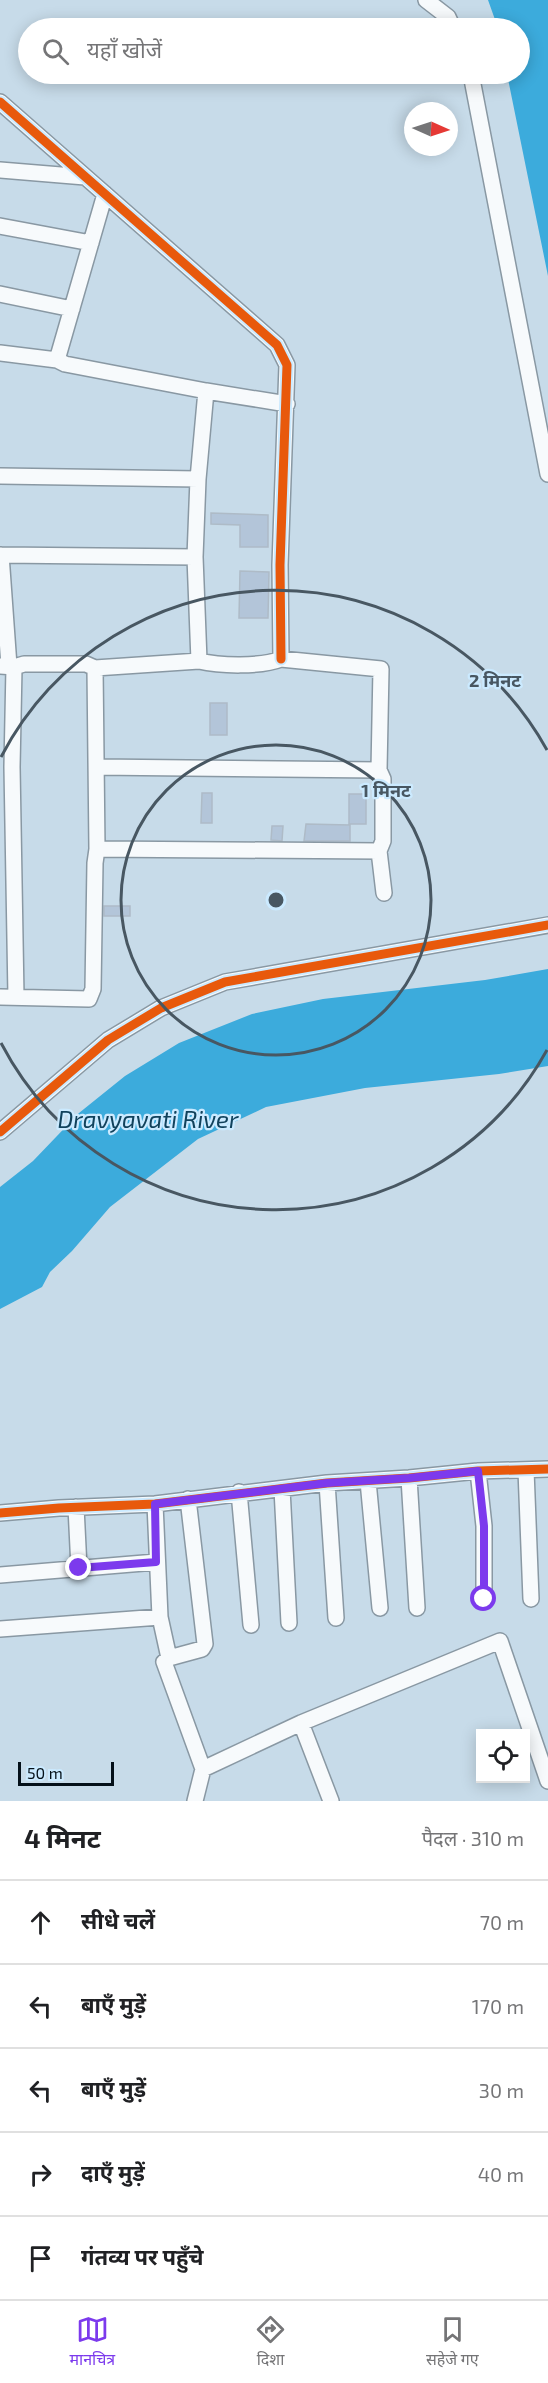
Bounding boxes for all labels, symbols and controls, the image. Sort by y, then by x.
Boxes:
search box [18,18,530,84]
icon: search [39,35,72,68]
text: यहाँ खोजें [87,36,162,62]
north arrow [404,102,458,156]
text: 2 मिनट [469,669,521,691]
text: 1 मिनट [361,779,411,801]
centre of rings [266,890,286,910]
water label: Dravyavati River [57,1104,239,1133]
route end [65,1554,91,1580]
route start [470,1585,496,1611]
map controls [476,1729,530,1783]
button: locate [476,1729,530,1783]
scale bar [18,1759,114,1786]
text: 50 m [27,1763,63,1782]
text: 4 मिनट [24,1822,101,1853]
text: पैदल · 310 m [422,1826,524,1850]
icon: ahead [24,1906,57,1939]
text: सीधे चलें [81,1907,155,1933]
text: 70 m [480,1910,524,1934]
icon: left [24,1990,57,2023]
text: बाएँ मुड़ें [81,1991,146,2017]
text: 170 m [472,1994,524,2018]
icon: left [24,2074,57,2107]
text: बाएँ मुड़ें [81,2075,146,2101]
text: 30 m [479,2078,524,2102]
icon: right [24,2158,57,2191]
text: दाएँ मुड़ें [81,2159,145,2185]
text: 40 m [478,2162,524,2186]
icon: arrive [24,2242,57,2275]
text: गंतव्य पर पहुँचे [81,2243,204,2269]
tab: मानचित्र [69,2313,115,2372]
tab: दिशा [254,2313,287,2372]
tab: सहेजे गए [426,2313,479,2372]

